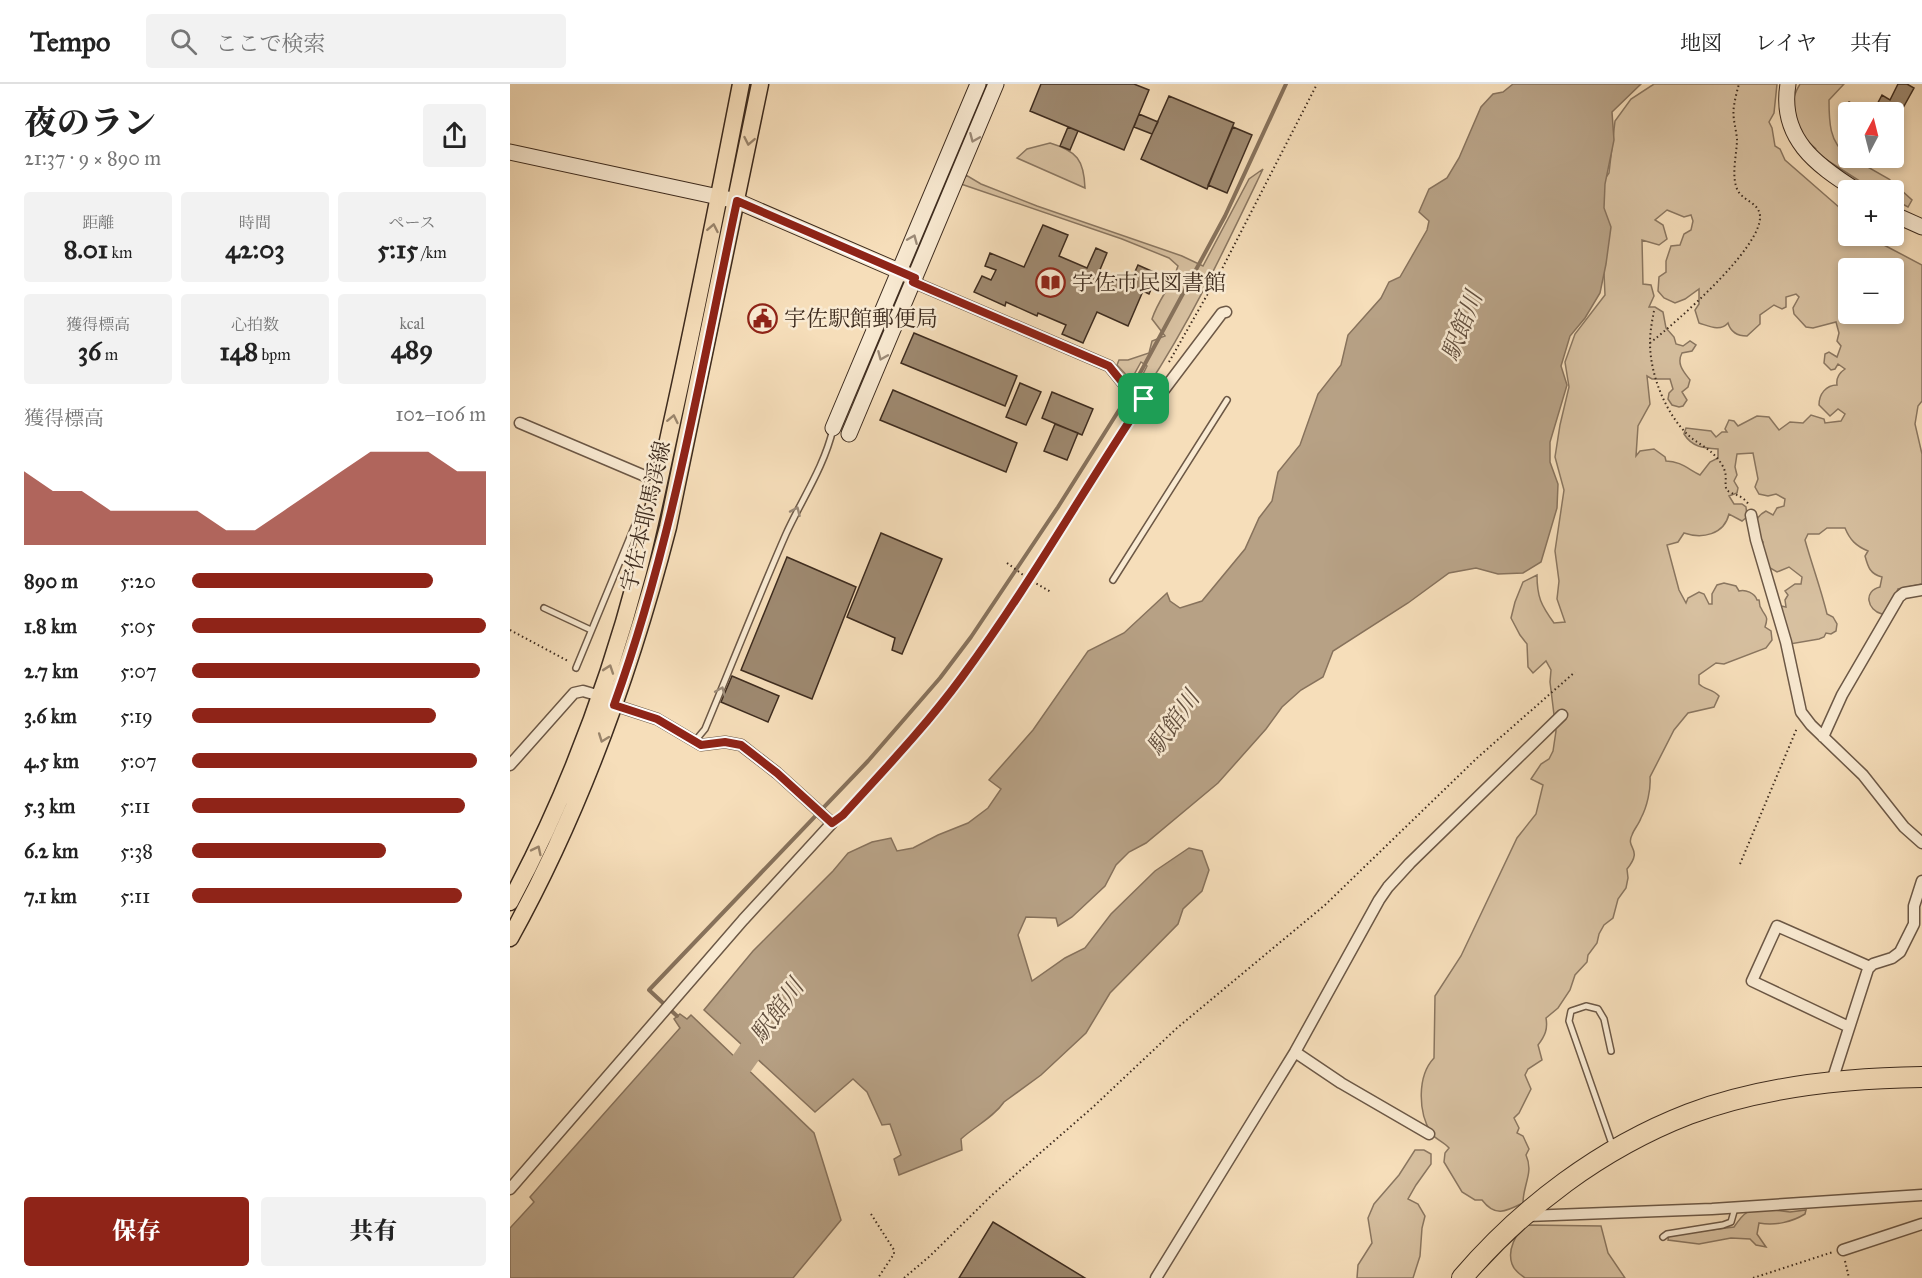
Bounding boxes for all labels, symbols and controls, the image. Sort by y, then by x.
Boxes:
search box [146,14,566,68]
text: Tempo [30,24,110,59]
icon: search [167,25,200,58]
text: ここで検索 [215,30,325,57]
text: 地図 [1680,30,1722,56]
text: レイヤ [1755,30,1817,56]
text: 共有 [1850,30,1892,56]
north arrow [1838,102,1904,168]
map controls [1838,102,1904,324]
text: 夜のラン [24,103,156,143]
button: share [423,104,486,167]
one-way arrow [969,132,981,143]
one-way arrow [743,136,756,146]
text: 21:37 · 9 × 890 m [24,146,161,170]
button: + [1838,180,1904,246]
text: 距離 [82,213,114,232]
text: 時間 [239,213,271,232]
text: ペース [388,213,436,232]
one-way arrow [706,223,719,233]
text: 8.01 [64,233,108,265]
text: 42:03 [225,233,285,265]
text: 5:15 [377,233,418,265]
one-way arrow [906,234,918,245]
text: km [108,243,132,262]
text: /km [418,243,447,262]
button: − [1838,258,1904,324]
library icon: 宇佐市民図書館 [1035,266,1067,298]
place label: 宇佐市民図書館 [1072,269,1226,296]
water label: 駅館川 [1435,284,1490,365]
public building icon: 宇佐駅館郵便局 [747,302,779,334]
place label: 宇佐駅館郵便局 [784,305,938,332]
text: kcal [399,314,425,333]
text: 獲得標高 [66,315,130,334]
text: 心拍数 [231,315,279,334]
text: 489 [391,333,433,365]
text: 36 [78,335,101,367]
text: 148 [219,335,258,367]
text: m [101,345,118,364]
text: bpm [258,345,291,364]
one-way arrow [877,350,889,361]
pin [1118,373,1169,424]
icon: arrive [1127,382,1160,415]
text: 102–106 m [395,402,486,426]
text: 獲得標高 [24,406,104,430]
one-way arrow [666,414,679,424]
street label: 宇佐本耶馬渓線 [615,438,676,594]
one-way arrow [789,506,801,517]
text: 890 m [24,569,78,593]
text: 5:20 [120,569,156,593]
text: 1.8 km [24,614,77,638]
text: 5:05 [120,614,155,638]
text: 2.7 km [24,659,78,683]
text: 5:07 [120,659,157,683]
one-way arrow [602,664,615,675]
water label: 駅館川 [1140,682,1208,761]
one-way arrow [714,686,726,697]
text: 3.6 km [24,704,77,728]
text: 5:19 [120,704,153,728]
one-way arrow [597,732,610,743]
text: 4.5 km [24,749,79,773]
text: 5:07 [120,749,157,773]
text: 5.3 km [24,794,75,818]
text: 5:11 [120,794,150,818]
text: 6.2 km [24,839,79,863]
text: 5:38 [120,839,153,863]
one-way arrow [529,845,541,856]
text: 7.1 km [24,884,77,908]
text: 5:11 [120,884,150,908]
water label: 駅館川 [744,971,812,1049]
button: 保存 [24,1197,249,1266]
button: 共有 [261,1197,486,1266]

